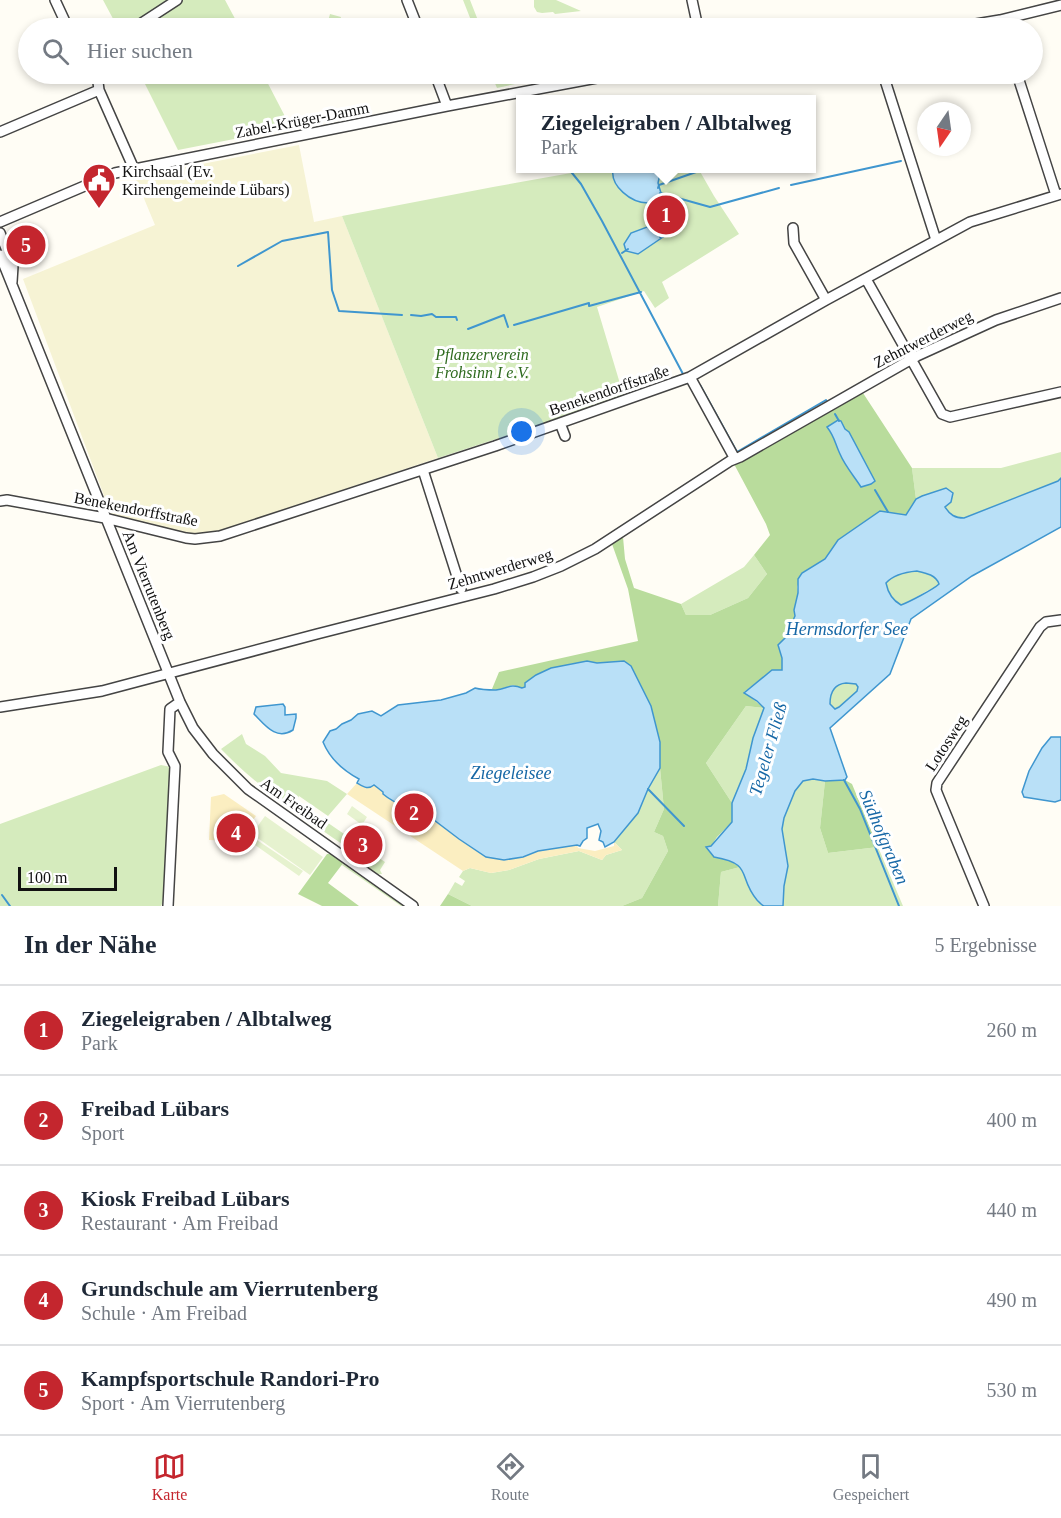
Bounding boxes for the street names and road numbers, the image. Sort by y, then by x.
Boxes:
street label: Zabel-Krüger-Damm [234,99,371,142]
street label: Zehntwerderweg [871,307,976,372]
street label: Benekendorffstraße [547,361,671,419]
street label: Benekendorffstraße [73,489,199,529]
street label: Am Vierrutenberg [118,528,179,642]
street label: Zehntwerderweg [446,545,555,594]
street label: Lotosweg [922,712,971,775]
street label: Am Freibad [258,774,330,832]

